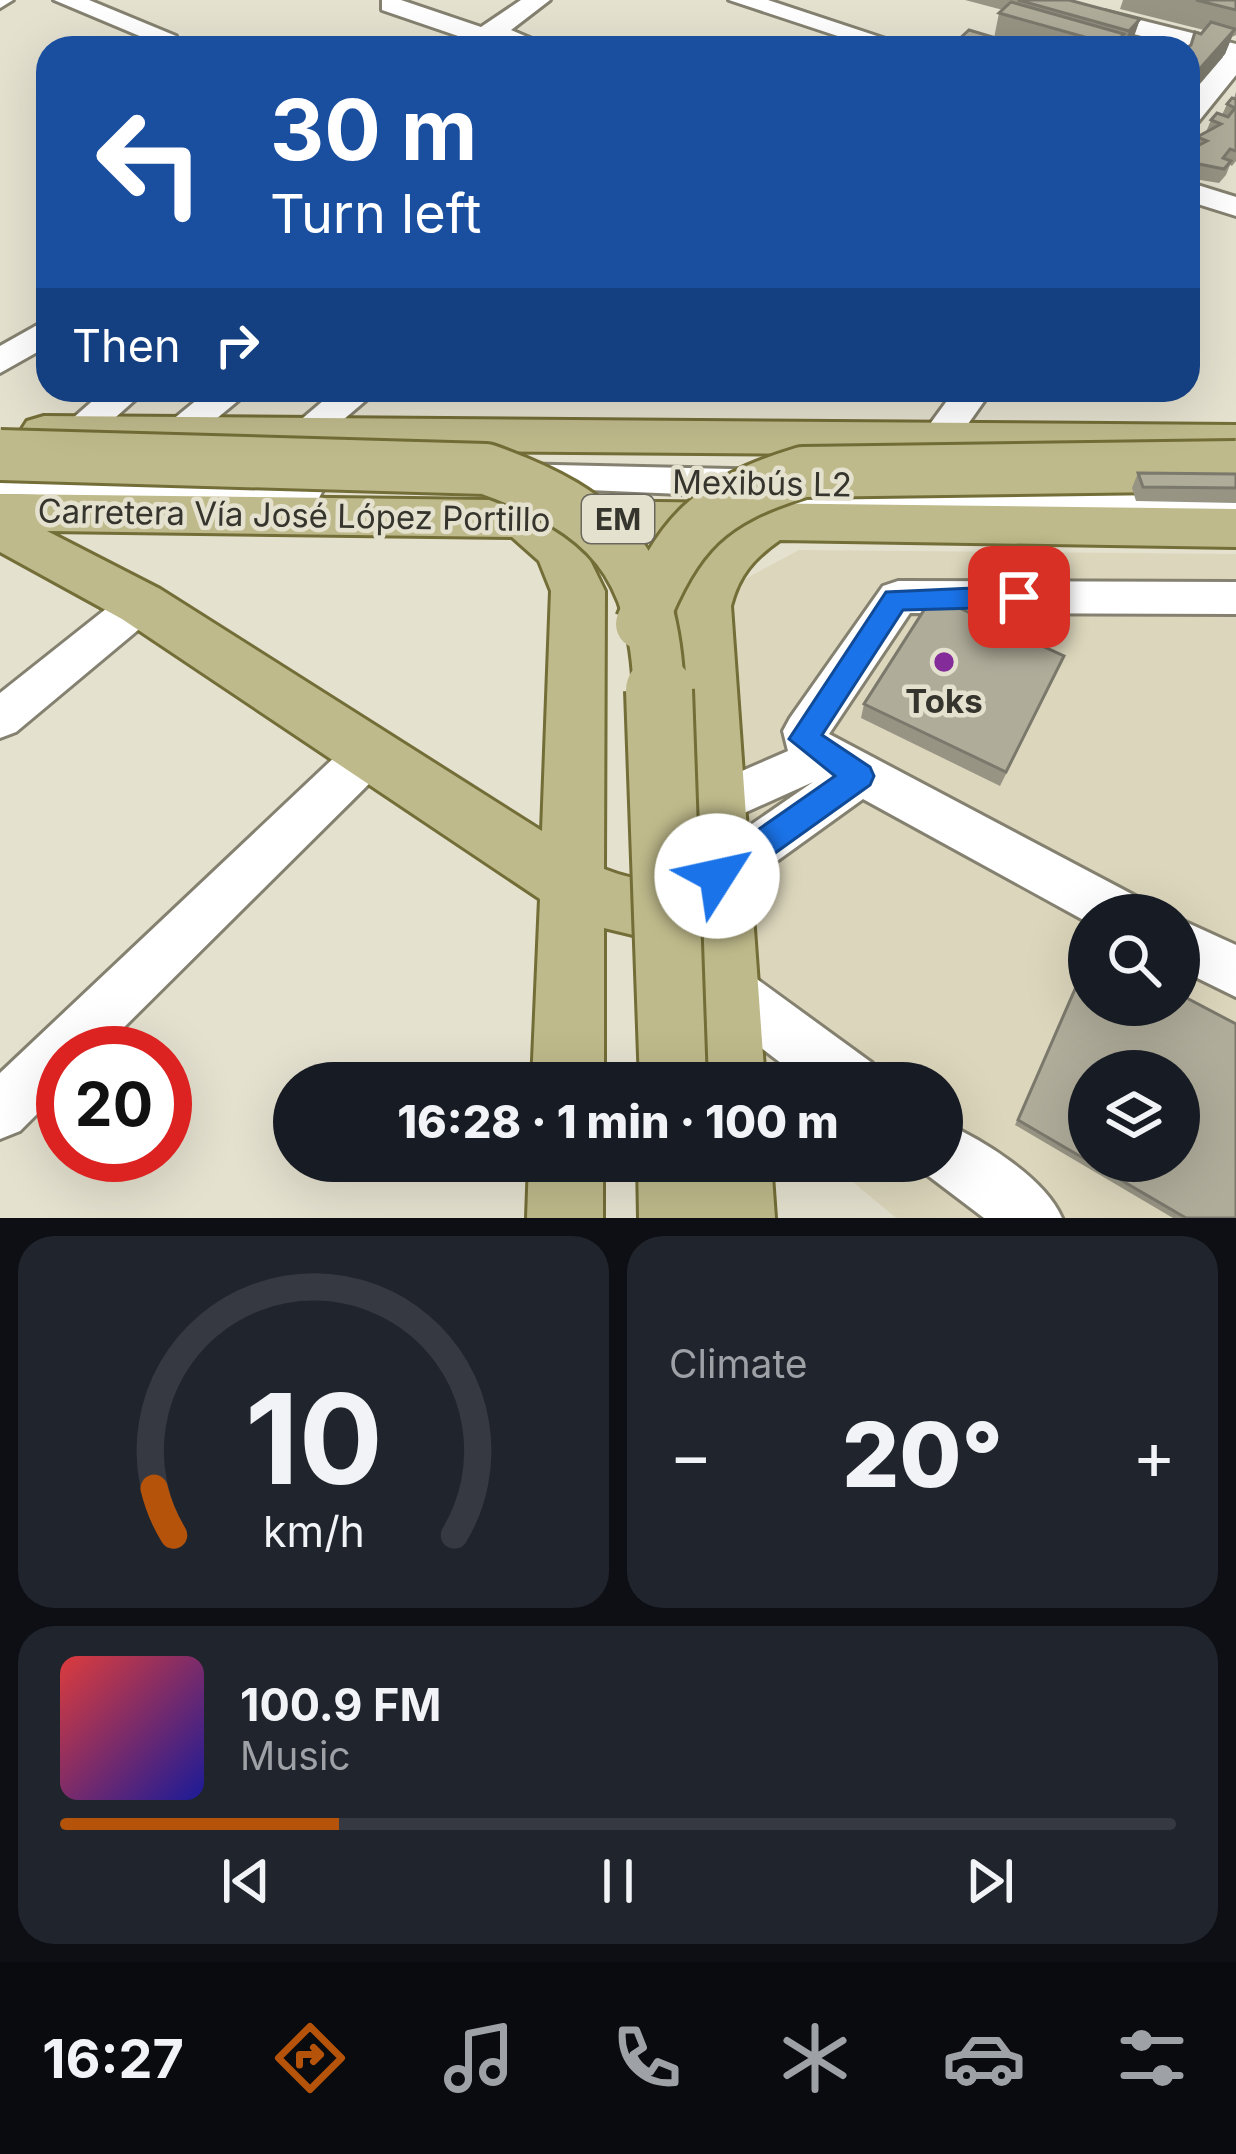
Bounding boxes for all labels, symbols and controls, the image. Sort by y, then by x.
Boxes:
text: 30 m [270,79,477,180]
icon: left [72,84,228,240]
text: Turn left [270,181,481,246]
icon: right [204,312,270,378]
text: Then [72,318,180,373]
street label: Mexibús L2 [672,461,852,505]
street label: Carretera Vía José López Portillo [37,491,551,539]
road number: EM [582,495,654,543]
pin [968,546,1070,648]
icon: arrive [986,564,1052,630]
marker: Toks [931,649,957,675]
place label: Toks [905,681,983,721]
position arrow [654,813,780,939]
map controls [1068,894,1200,1182]
button: search [1068,894,1200,1026]
speed limit sign: 20 [36,1026,192,1182]
button: layers [1068,1050,1200,1182]
text: 16:28 · 1 min · 100 m [397,1094,839,1149]
text: Climate [669,1340,808,1387]
text: 10 [245,1363,382,1514]
text: 20° [842,1400,1003,1509]
text: − [669,1415,713,1495]
text: + [1132,1415,1176,1495]
text: km/h [263,1505,364,1557]
text: 100.9 FM [240,1677,441,1732]
text: Music [240,1732,351,1779]
icon: previous [213,1848,279,1914]
icon: pause [585,1848,651,1914]
icon: next [957,1848,1023,1914]
icon: directions [268,2016,352,2100]
icon: music [437,2016,521,2100]
icon: phone [605,2016,689,2100]
icon: climate [773,2016,857,2100]
icon: car [942,2016,1026,2100]
icon: filters [1110,2016,1194,2100]
text: 16:27 [42,2026,184,2091]

